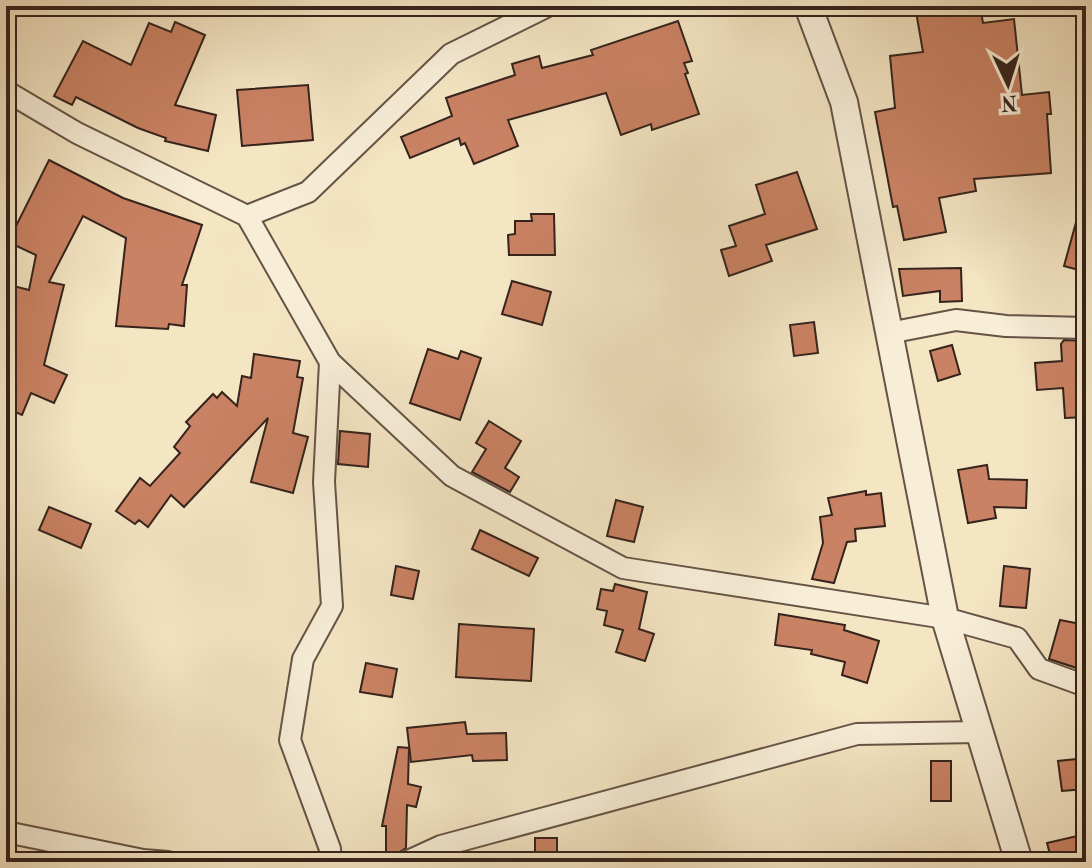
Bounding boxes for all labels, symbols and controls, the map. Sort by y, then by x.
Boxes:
north arrow [968,44,1048,124]
text: N [1000,90,1018,114]

